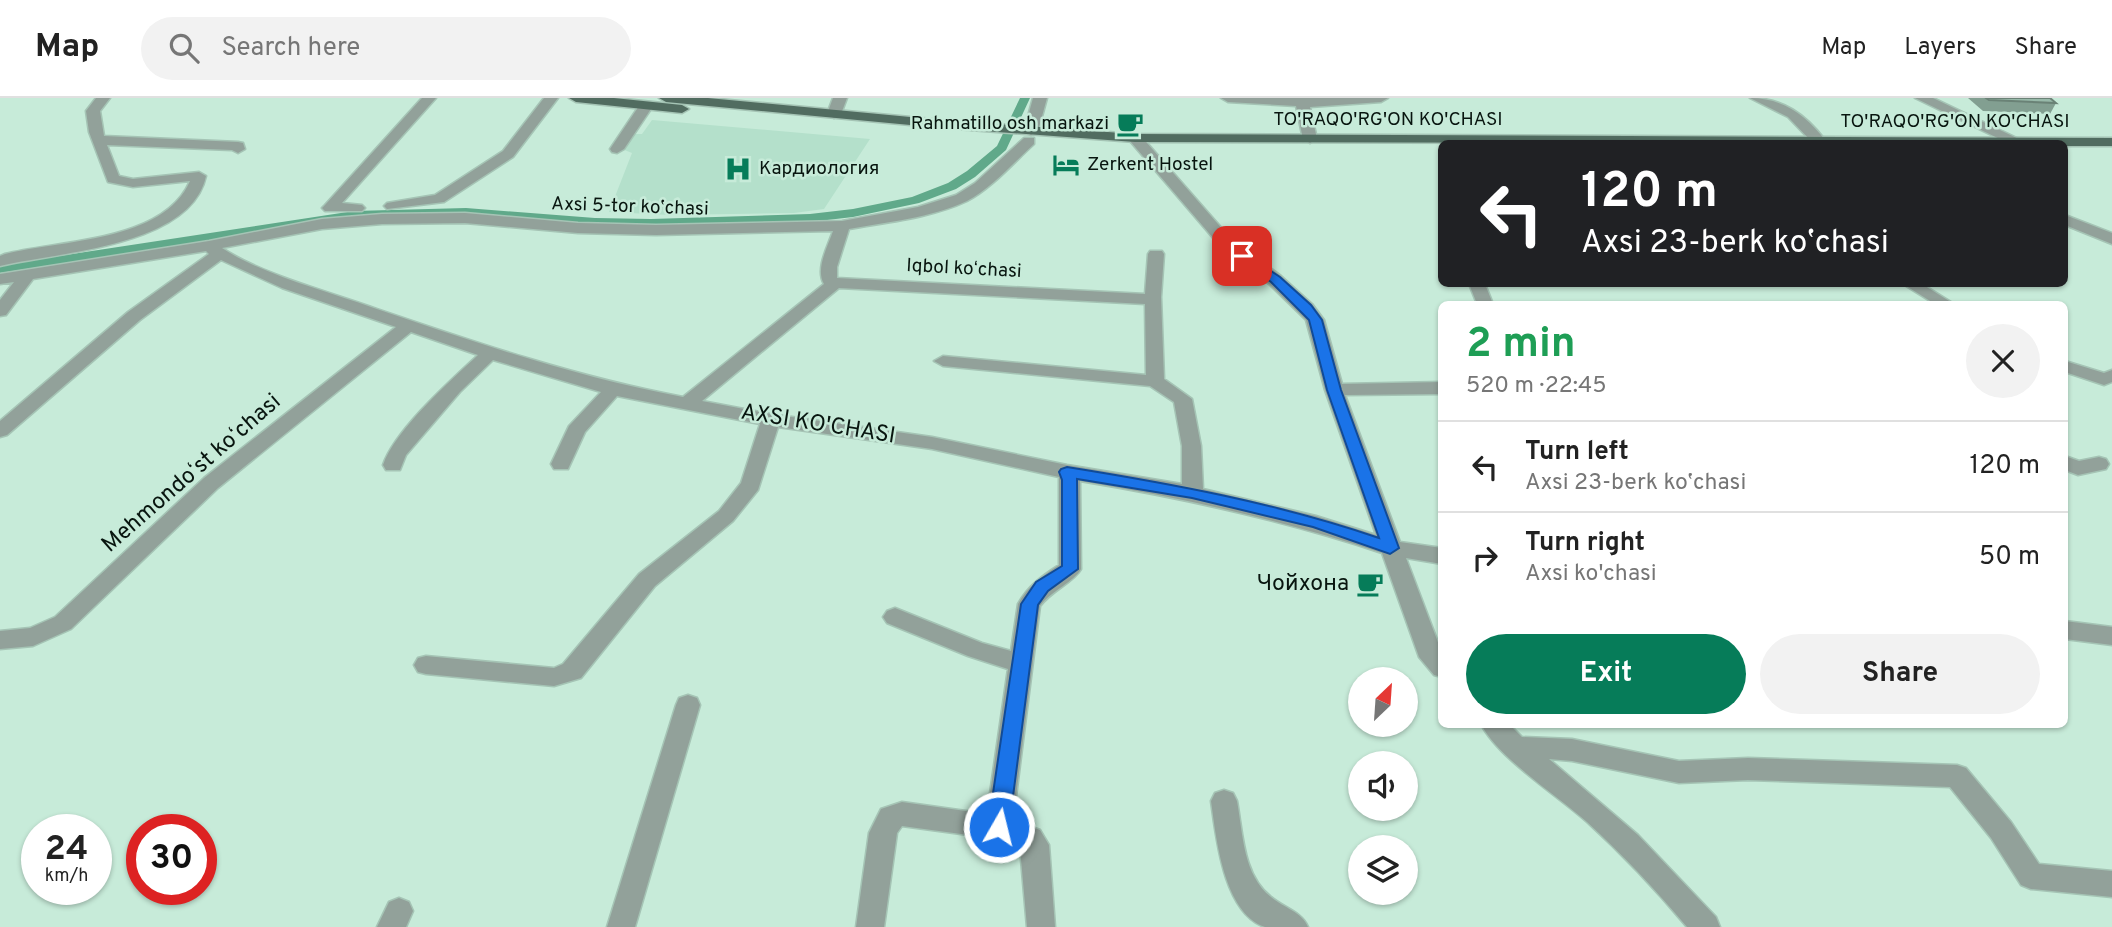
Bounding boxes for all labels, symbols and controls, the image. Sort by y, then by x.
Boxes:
search box [141,17,631,80]
text: Map [35,27,99,69]
icon: search [165,29,203,67]
text: Search here [221,32,360,65]
text: Map [1821,33,1866,63]
text: Layers [1904,33,1976,63]
text: Share [2014,33,2077,63]
street label: TO'RAQO'RG'ON KO'CHASI [1273,108,1503,132]
cafe icon: Rahmatillo osh markazi [1115,109,1145,139]
street label: TO'RAQO'RG'ON KO'CHASI [1840,110,2070,134]
place label: Rahmatillo osh markazi [911,112,1109,136]
hotel icon: Zerkent Hostel [1051,150,1081,180]
place label: Zerkent Hostel [1087,153,1213,177]
hospital icon: Кардиология [723,154,753,184]
place label: Кардиология [759,157,879,181]
text: 120 m [1581,163,1718,225]
icon: left [1466,168,1557,259]
street label: Аxsi 5-tor koʼchasi [551,192,709,222]
text: Аxsi 23-berk koʼchasi [1581,224,1889,264]
pin [1212,226,1272,286]
icon: arrive [1223,237,1261,275]
street label: Iqbol koʻchasi [906,254,1022,284]
text: 2 min [1466,319,1576,372]
button: close [1966,324,2040,398]
text: 520 m · 22:45 [1466,372,1607,401]
street label: Mehmondoʻst koʻchasi [96,388,288,560]
street label: AXSI KO'CHASI [739,398,897,452]
text: Turn left [1525,436,1629,469]
icon: left [1466,448,1504,486]
text: 120 m [1970,450,2040,483]
text: Аxsi 23-berk koʼchasi [1525,469,1746,498]
text: Turn right [1525,527,1645,560]
icon: right [1466,539,1504,577]
text: 50 m [1979,541,2040,574]
text: Axsi ko'chasi [1525,560,1657,589]
cafe icon: Чойхона [1355,569,1385,599]
place label: Чойхона [1256,570,1349,599]
button: Exit [1466,634,1746,714]
button: Share [1760,634,2040,714]
north arrow [1348,667,1418,737]
map controls [1348,667,1418,905]
button: sound [1348,751,1418,821]
position arrow [962,790,1036,864]
speed limit sign: 30 [126,814,217,905]
text: 24 [45,828,88,872]
button: layers [1348,835,1418,905]
text: km/h [45,865,88,888]

